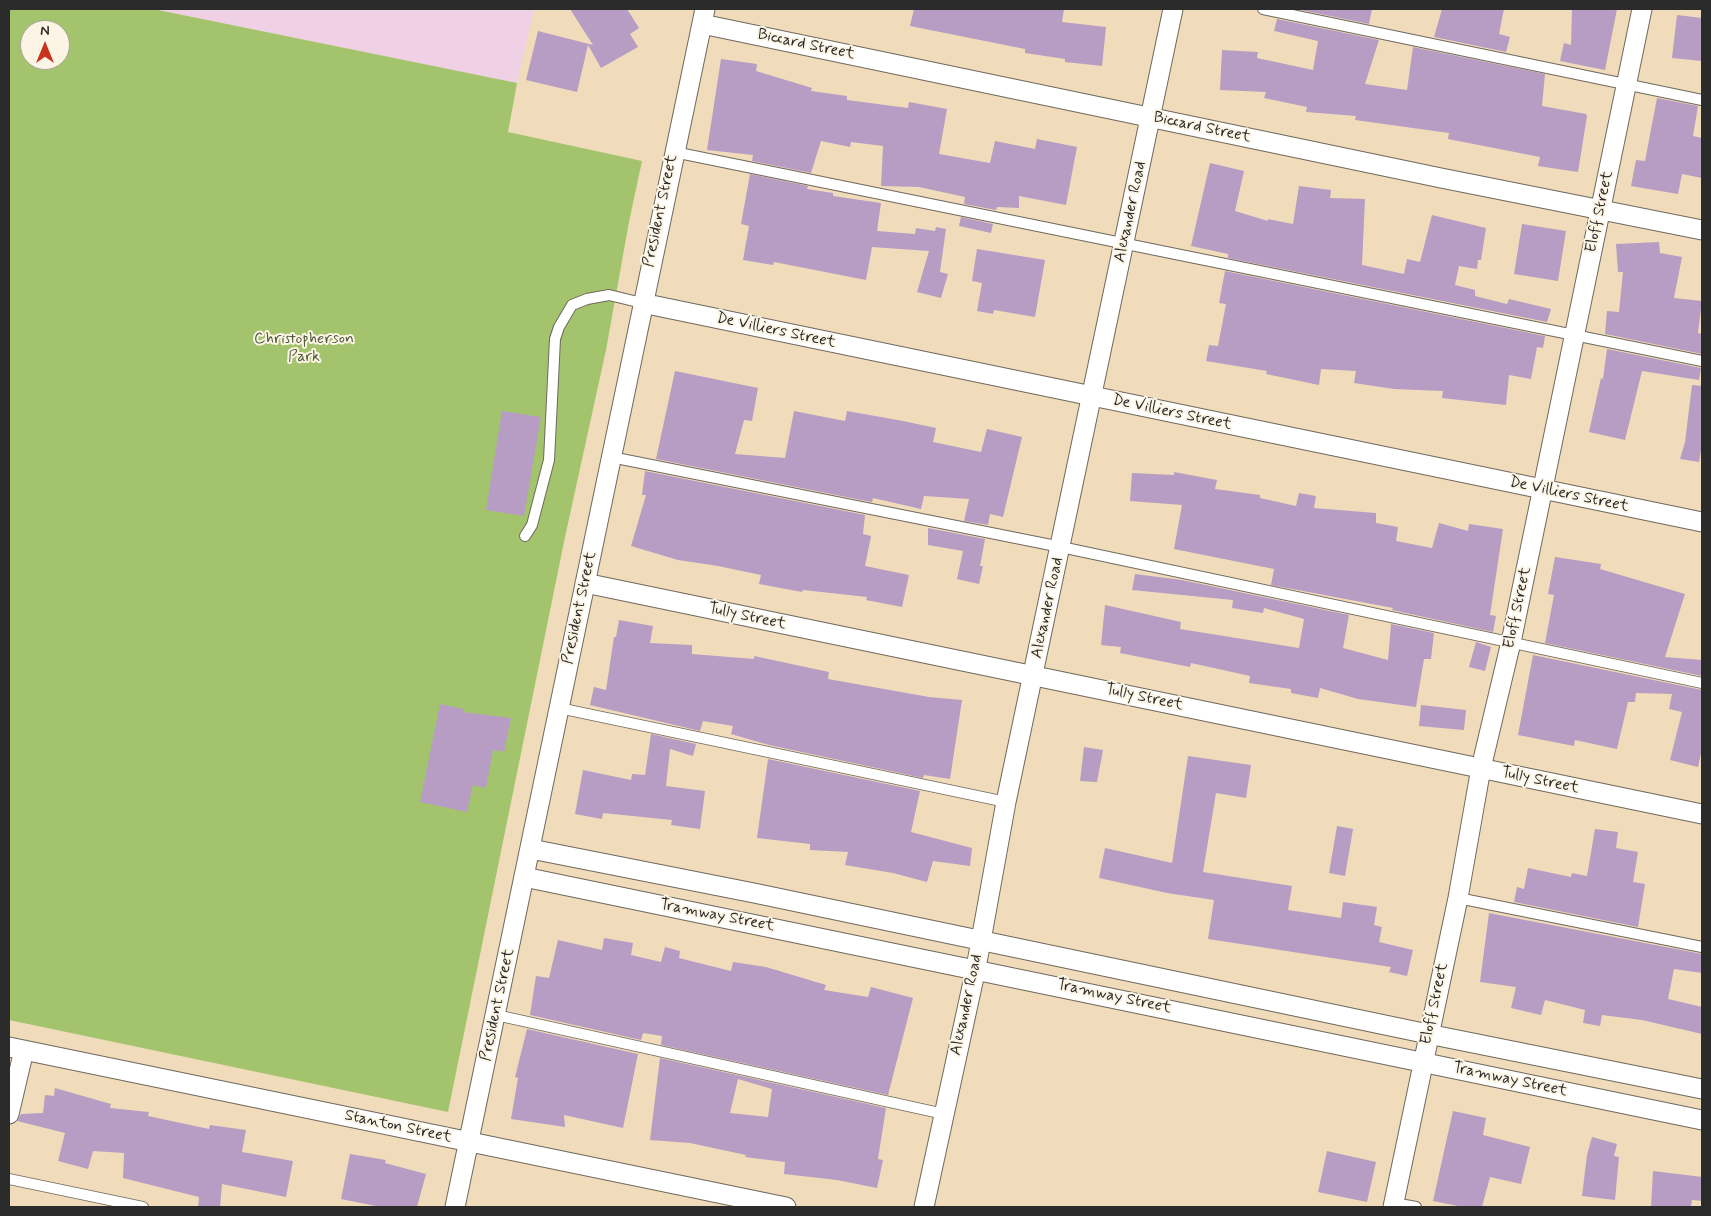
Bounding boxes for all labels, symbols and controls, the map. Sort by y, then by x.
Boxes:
north arrow [20,20,70,70]
text: N [40,22,50,40]
street label: Biccard Street [756,25,856,65]
street label: Biccard Street [1152,108,1252,148]
street label: President Street [640,153,682,269]
street label: Alexander Road [1111,160,1151,264]
street label: Eloff Street [1582,169,1618,255]
street label: De Villiers Street [715,309,837,353]
park label: Christopherson Park [254,330,354,368]
street label: De Villiers Street [1111,391,1233,435]
street label: De Villiers Street [1508,473,1630,517]
street label: President Street [559,550,601,666]
street label: Alexander Road [1028,556,1068,660]
street label: Eloff Street [1500,565,1536,651]
street label: Tully Street [706,599,788,635]
street label: Tully Street [1103,680,1185,716]
street label: Tully Street [1499,763,1581,799]
street label: Tramway Street [658,895,776,937]
street label: President Street [477,947,519,1063]
street label: Alexander Road [947,953,987,1057]
street label: Eloff Street [1417,961,1453,1047]
street label: Tramway Street [1055,975,1173,1019]
street label: Tramway Street [1451,1058,1569,1102]
street label: Stanton Street [343,1106,453,1148]

